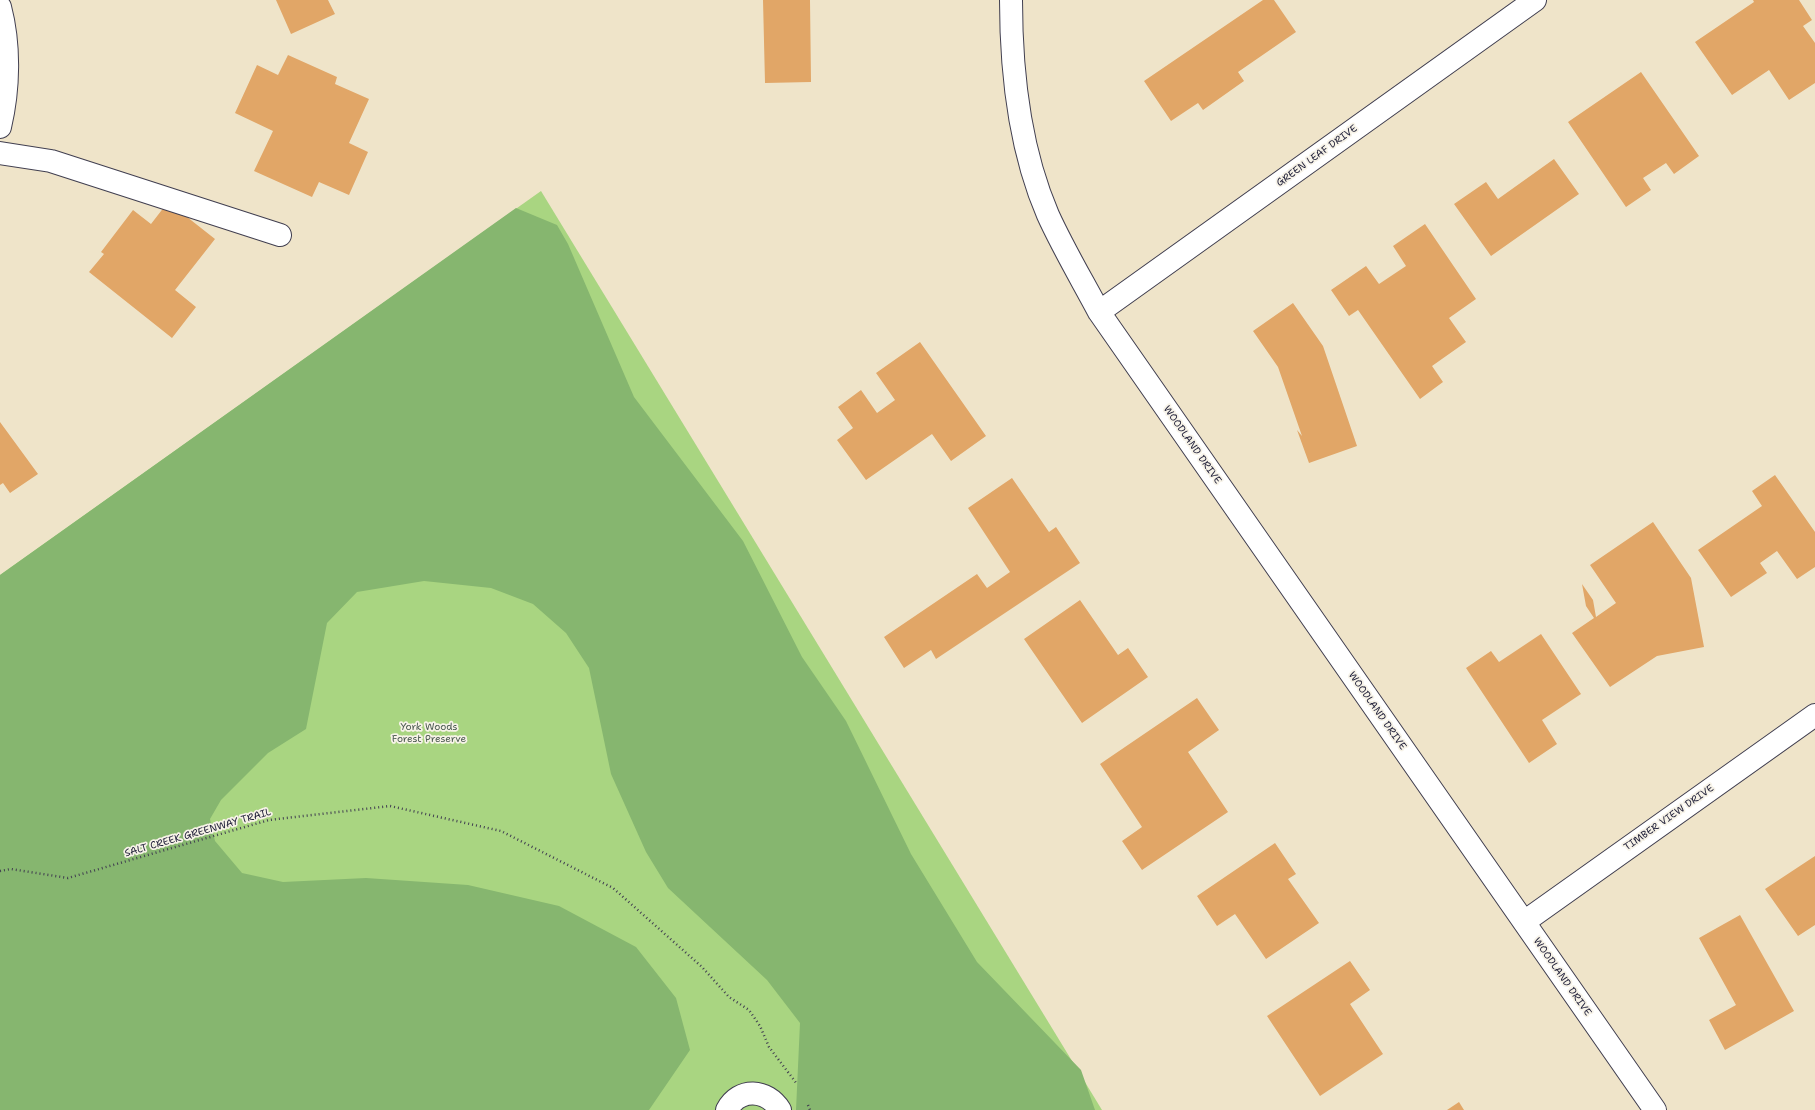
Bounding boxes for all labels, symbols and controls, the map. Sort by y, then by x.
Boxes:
street label: GREEN LEAF DRIVE [1274,123,1360,189]
street label: WOODLAND DRIVE [1160,404,1224,486]
street label: WOODLAND DRIVE [1345,670,1409,752]
park label: York Woods Forest Preserve [392,721,466,744]
street label: TIMBER VIEW DRIVE [1622,782,1716,854]
street label: SALT CREEK GREENWAY TRAIL [123,806,273,860]
street label: WOODLAND DRIVE [1530,936,1594,1018]

